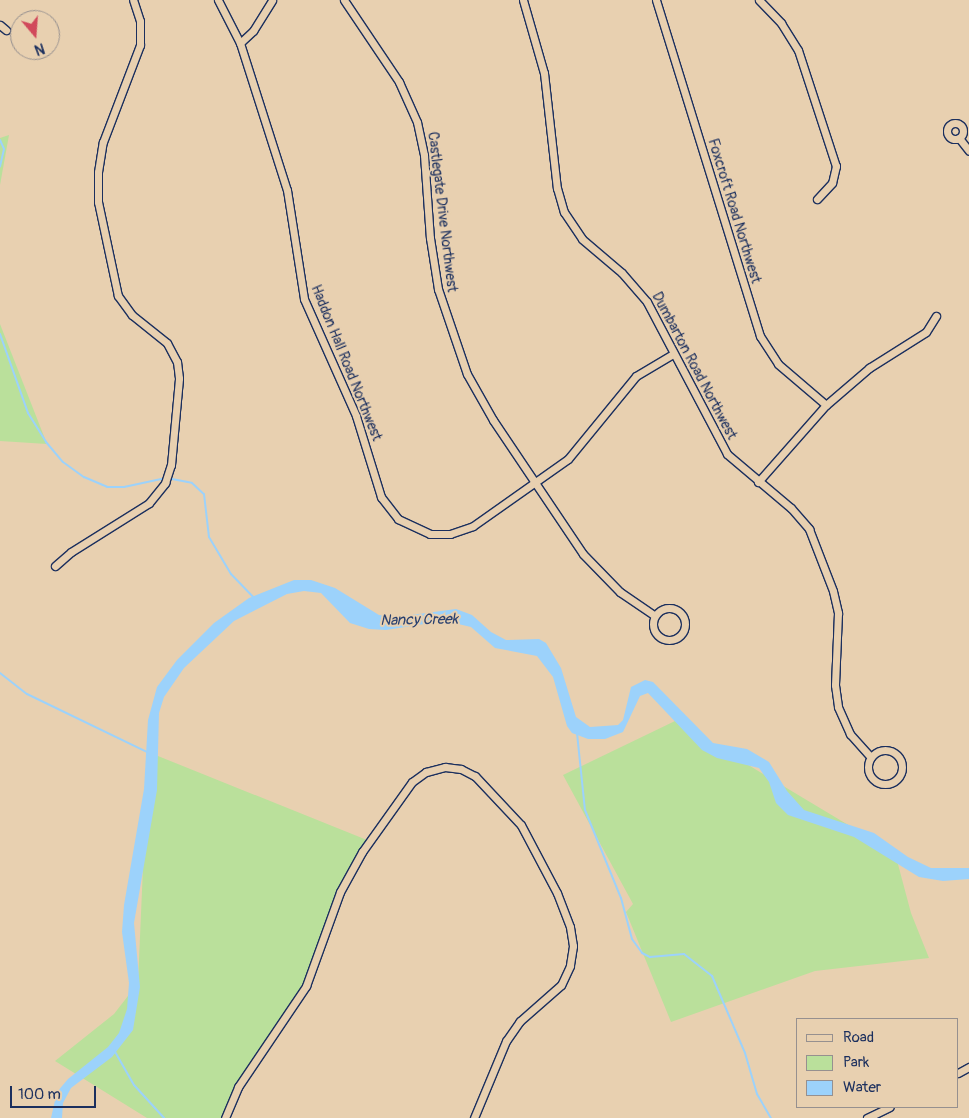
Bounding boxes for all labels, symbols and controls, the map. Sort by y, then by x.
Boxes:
north arrow [10,10,60,60]
text: N [32,39,47,58]
street label: Castlegate Drive Northwest [424,131,460,293]
street label: Foxcroft Road Northwest [704,137,764,285]
street label: Haddon Hall Road Northwest [307,283,385,443]
street label: Dumbarton Road Northwest [648,289,740,443]
water label: Nancy Creek [380,610,458,630]
legend [796,1018,959,1108]
text: Road [843,1028,874,1047]
text: Park [843,1053,869,1072]
scale bar [12,1076,99,1108]
text: Water [843,1078,881,1097]
text: 100 m [18,1085,61,1104]

